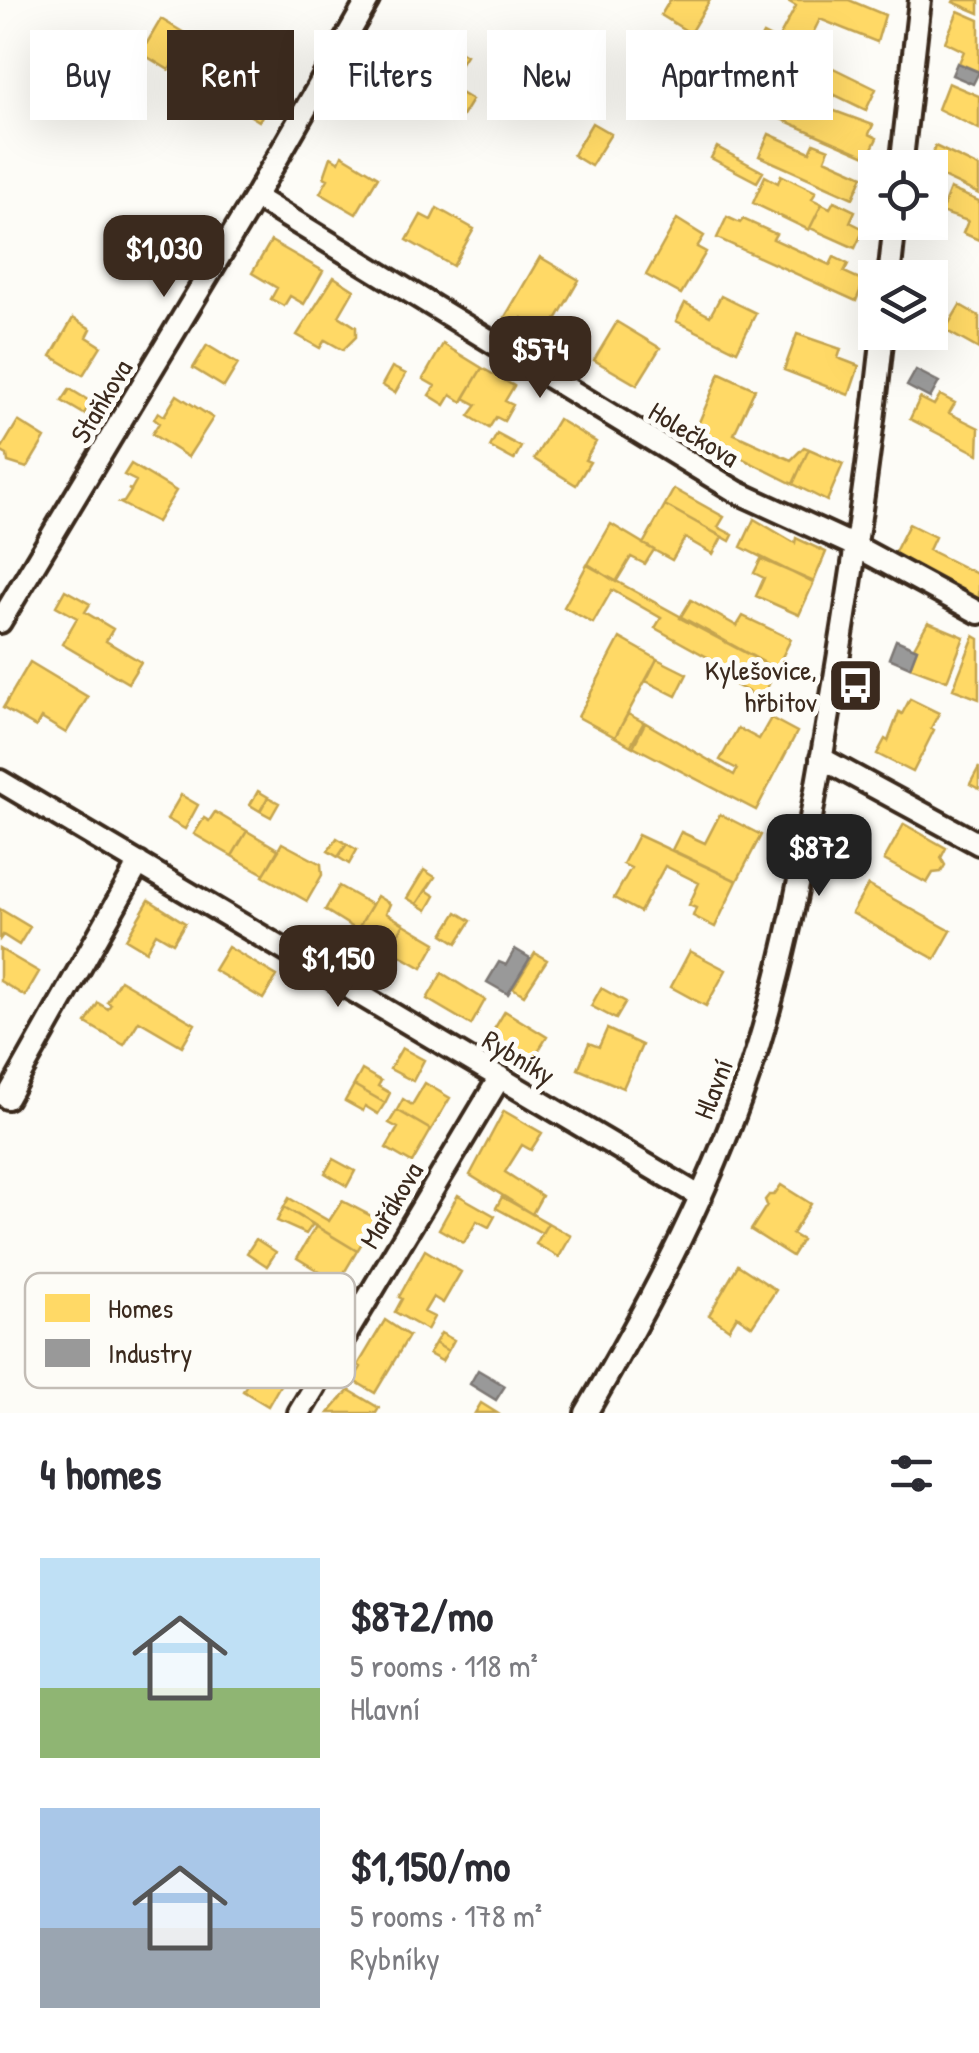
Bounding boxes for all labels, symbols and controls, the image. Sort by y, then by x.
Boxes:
chip: Buy [30,30,147,120]
chip: Rent [167,30,294,120]
chip: Filters [314,30,467,120]
chip: New [487,30,606,120]
chip: Apartment [626,30,833,120]
map controls [858,150,948,350]
button: locate [858,150,948,240]
pin: $1,030 [83,215,245,300]
text: $1,030 [125,226,203,269]
button: layers [858,260,948,350]
pin: $574 [481,316,599,401]
text: $574 [511,327,569,370]
street label: Staňkova [61,352,141,450]
street label: Holečkova [642,392,746,476]
place label: Kylešovice, hřbitov [705,651,817,721]
bus stop icon: Kylešovice, hřbitov [826,656,886,716]
pin: $872 [760,814,878,899]
text: $872 [789,825,849,868]
pin: $1,150 [257,925,419,1010]
text: $1,150 [301,936,375,979]
street label: Rybníky [476,1021,563,1094]
street label: Hlavní [684,1053,742,1125]
street label: Mařákova [350,1155,432,1255]
legend [25,1273,355,1388]
text: Homes [108,1289,173,1327]
text: Industry [108,1334,193,1372]
text: 4 homes [40,1445,161,1502]
icon: filters [884,1446,939,1501]
text: $872/mo [350,1587,493,1644]
icon: home [120,1598,240,1718]
text: 5 rooms · 118 m² [350,1644,538,1687]
text: Hlavní [350,1687,420,1730]
text: $1,150/mo [350,1837,510,1894]
icon: home [120,1848,240,1968]
text: 5 rooms · 178 m² [350,1894,542,1937]
text: Rybníky [350,1937,440,1980]

